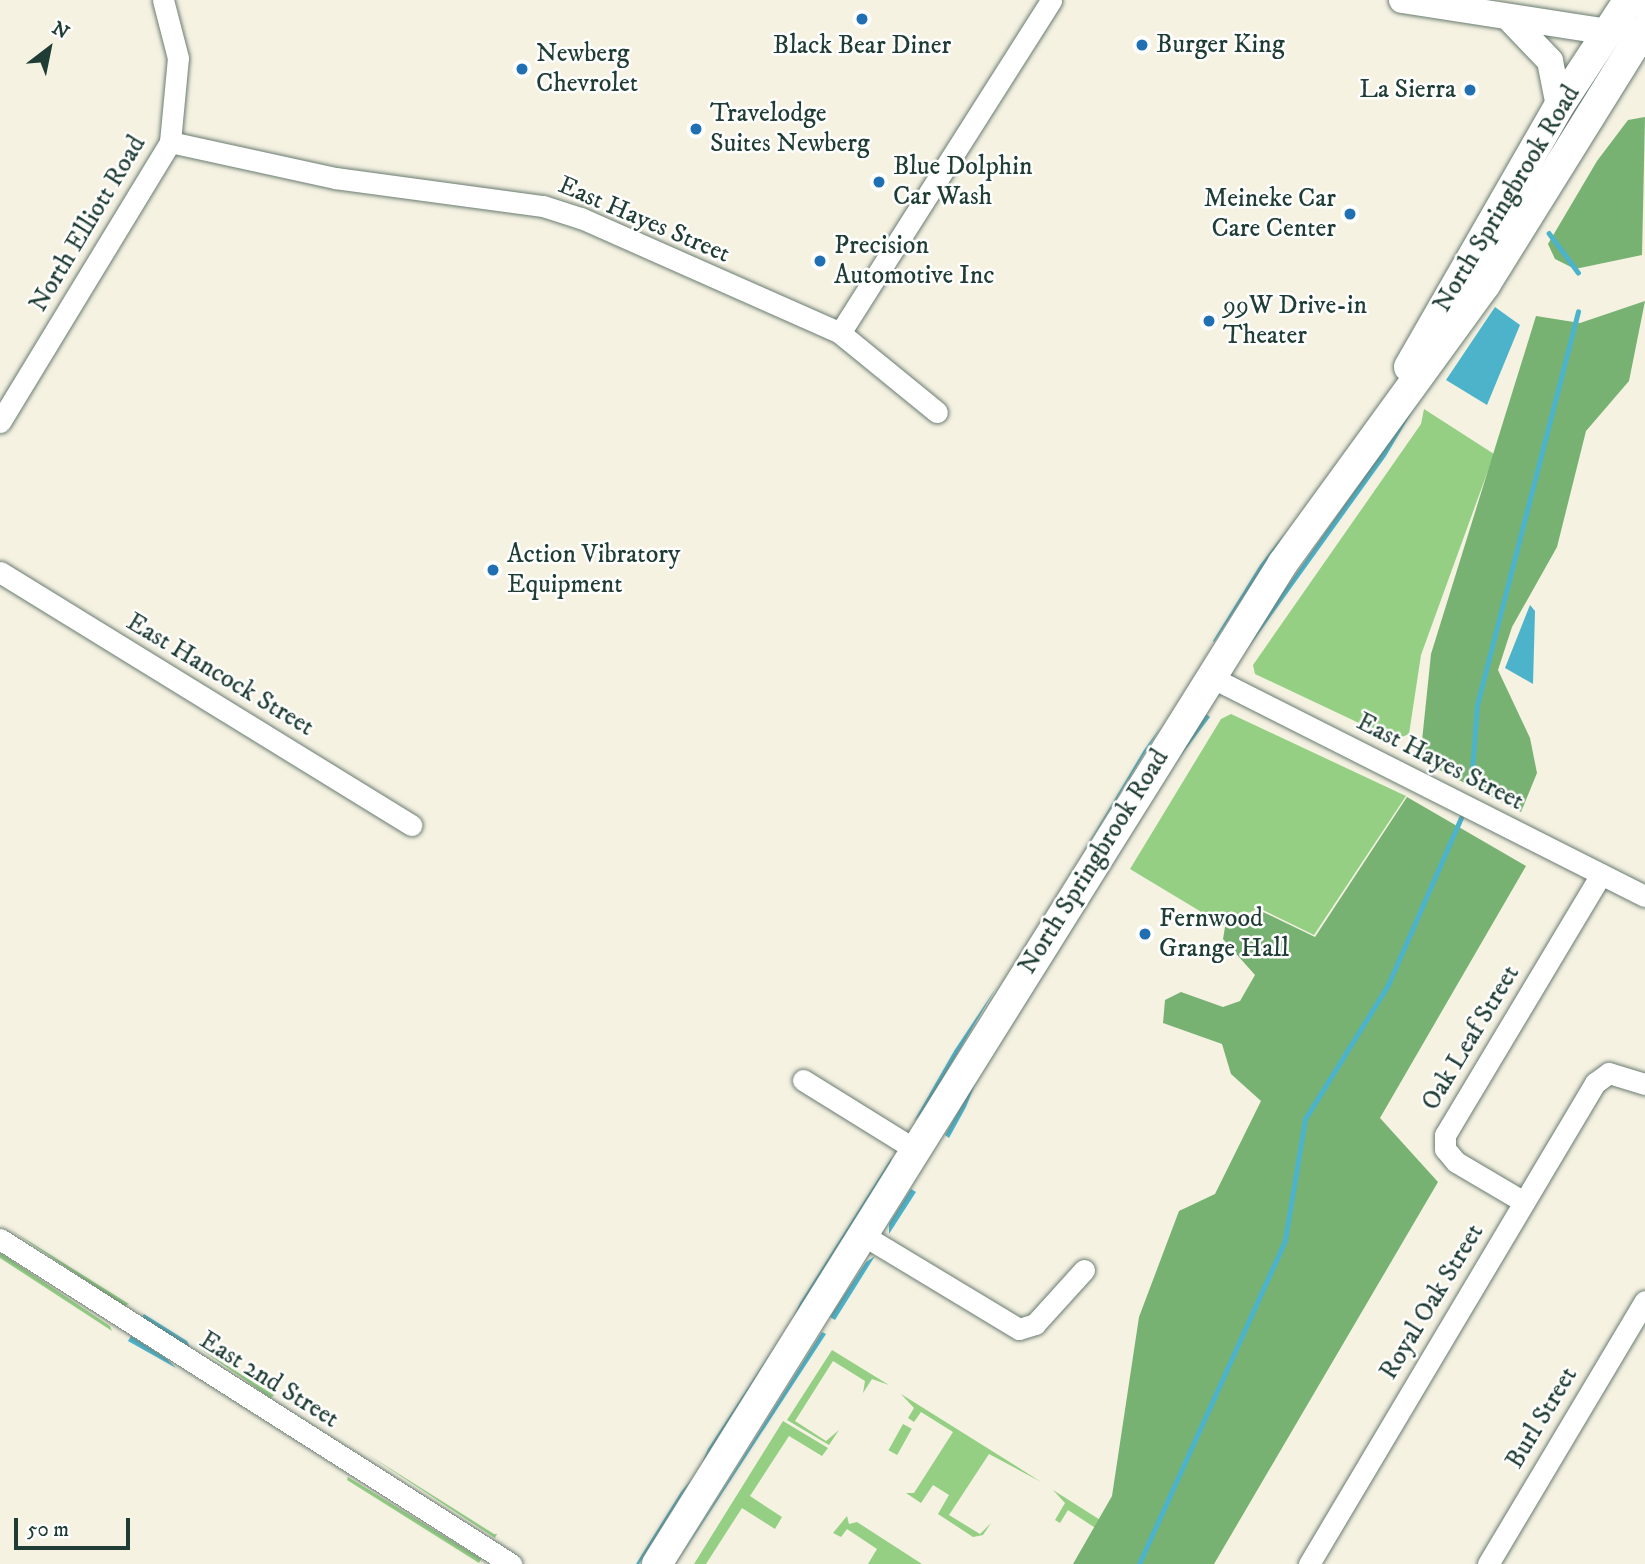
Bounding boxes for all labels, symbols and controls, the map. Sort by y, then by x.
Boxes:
marker: Black Bear Diner [854,11,870,27]
north arrow [14,14,84,84]
text: N [48,17,73,45]
place label: Burger King [1156,29,1285,61]
place label: Black Bear Diner [773,30,951,62]
marker: Burger King [1134,37,1150,53]
place label: Newberg Chevrolet [536,38,638,100]
marker: Newberg Chevrolet [514,61,530,77]
place label: La Sierra [1359,74,1456,106]
street label: North Springbrook Road [1427,80,1587,318]
marker: La Sierra [1462,82,1478,98]
place label: Travelodge Suites Newberg [710,98,870,160]
marker: Travelodge Suites Newberg [688,121,704,137]
street label: North Elliott Road [23,130,153,318]
place label: Blue Dolphin Car Wash [893,151,1033,212]
street label: East Hayes Street [553,170,735,270]
marker: Blue Dolphin Car Wash [871,174,887,190]
place label: Meineke Car Care Center [1204,183,1336,244]
marker: Meineke Car Care Center [1342,206,1358,222]
place label: Precision Automotive Inc [834,230,994,292]
marker: Precision Automotive Inc [812,253,828,269]
place label: 99W Drive-in Theater [1223,290,1367,352]
marker: 99W Drive-in Theater [1201,313,1217,329]
place label: Action Vibratory Equipment [507,539,680,600]
marker: Action Vibratory Equipment [485,562,501,578]
street label: East Hancock Street [121,607,319,743]
street label: East Hayes Street [1351,706,1529,818]
street label: North Springbrook Road [1012,744,1176,980]
place label: Fernwood Grange Hall [1159,903,1289,964]
marker: Fernwood Grange Hall [1137,926,1153,942]
street label: Oak Leaf Street [1415,960,1527,1116]
street label: Royal Oak Street [1373,1219,1491,1385]
street label: East 2nd Street [194,1325,344,1435]
street label: Burl Street [1499,1361,1585,1475]
scale bar [18,1504,133,1548]
text: 50 m [27,1517,69,1543]

